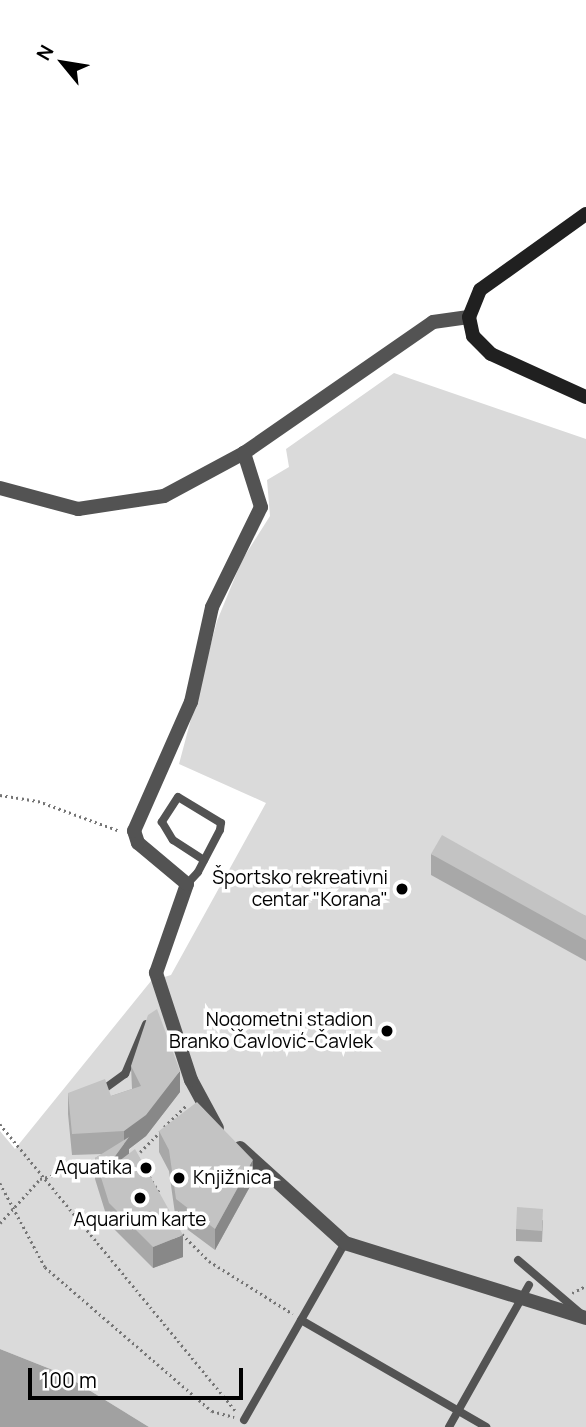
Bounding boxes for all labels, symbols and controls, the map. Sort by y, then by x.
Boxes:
north arrow [28,28,98,98]
text: N [30,40,59,65]
place label: Športsko rekreativni centar "Korana" [212,867,388,911]
marker: Športsko rekreativni centar "Korana" [394,881,410,897]
place label: Nogometni stadion Branko Čavlović-Čavlek [169,1009,373,1053]
marker: Nogometni stadion Branko Čavlović-Čavlek [379,1023,395,1039]
place label: Aquatika [55,1157,132,1179]
marker: Aquatika [138,1160,154,1176]
place label: Knjižnica [193,1167,272,1189]
marker: Knjižnica [171,1170,187,1186]
marker: Aquarium karte [132,1190,148,1206]
place label: Aquarium karte [74,1209,206,1231]
scale bar [32,1354,247,1398]
text: 100 m [41,1366,97,1394]

